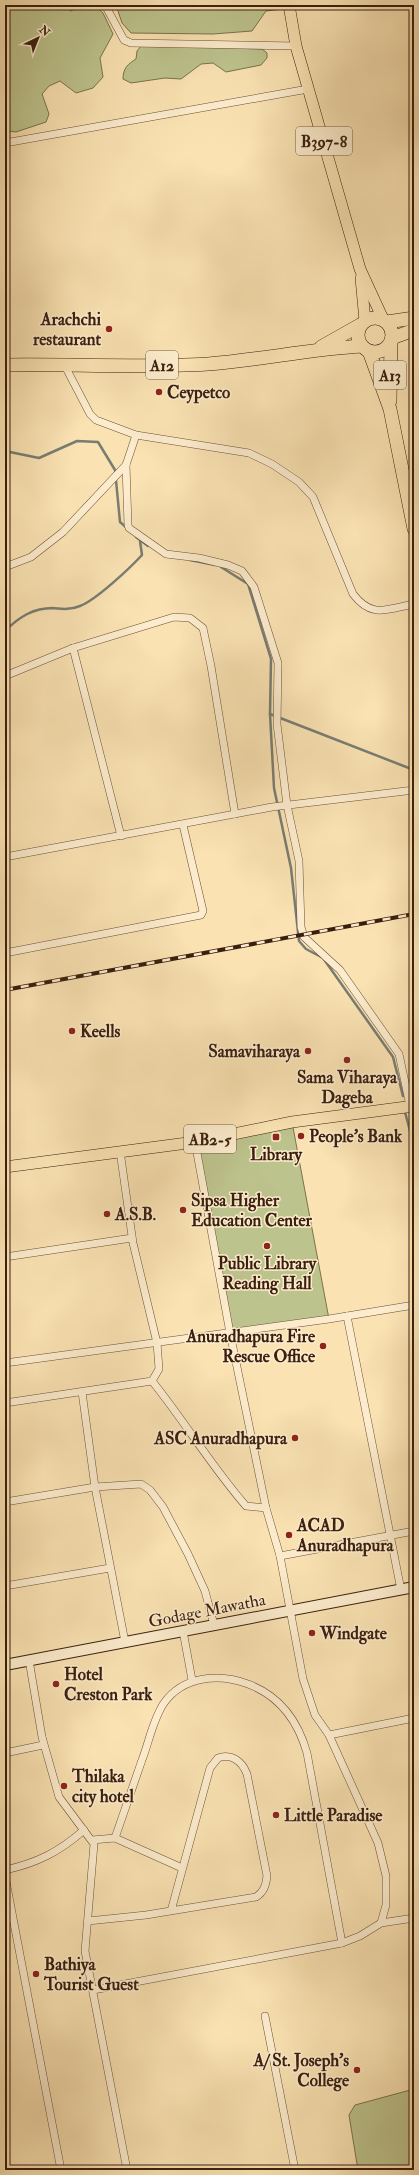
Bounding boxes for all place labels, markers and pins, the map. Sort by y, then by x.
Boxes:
place label: Arachchi restaurant [32,309,101,350]
marker: Arachchi restaurant [104,324,114,334]
place label: Ceypetco [167,382,230,404]
marker: Ceypetco [154,387,164,397]
place label: Keells [80,1021,121,1042]
marker: Keells [67,1026,77,1036]
place label: Samaviharaya [208,1041,301,1063]
marker: Samaviharaya [303,1046,313,1056]
marker: Sama Viharaya Dageba [342,1055,352,1065]
place label: Sama Viharaya Dageba [297,1067,398,1109]
place label: People's Bank [309,1126,403,1148]
marker: People's Bank [296,1131,306,1141]
marker: Library [271,1132,281,1142]
place label: Library [250,1144,303,1166]
place label: Sipsa Higher Education Center [191,1190,313,1231]
place label: A.S.B. [114,1204,156,1225]
marker: Sipsa Higher Education Center [178,1205,188,1215]
marker: A.S.B. [102,1209,112,1219]
marker: Public Library Reading Hall [262,1241,272,1251]
place label: Public Library Reading Hall [218,1253,317,1295]
place label: Anuradhapura Fire Rescue Office [185,1326,316,1367]
marker: Anuradhapura Fire Rescue Office [318,1341,328,1351]
place label: ASC Anuradhapura [153,1428,288,1450]
marker: ASC Anuradhapura [290,1433,300,1443]
place label: ACAD Anuradhapura [296,1515,395,1557]
marker: ACAD Anuradhapura [284,1530,294,1540]
place label: Windgate [319,1623,388,1645]
marker: Windgate [307,1628,317,1638]
place label: Hotel Creston Park [64,1664,153,1705]
marker: Hotel Creston Park [51,1679,61,1689]
place label: Thilaka city hotel [71,1766,135,1808]
marker: Thilaka city hotel [59,1781,69,1791]
place label: Little Paradise [284,1805,383,1826]
marker: Little Paradise [271,1810,281,1820]
place label: Bathiya Tourist Guest [43,1954,139,1995]
marker: Bathiya Tourist Guest [31,1969,41,1979]
place label: A/ St. Joseph's College [252,2050,350,2092]
marker: A/ St. Joseph's College [352,2065,362,2075]

